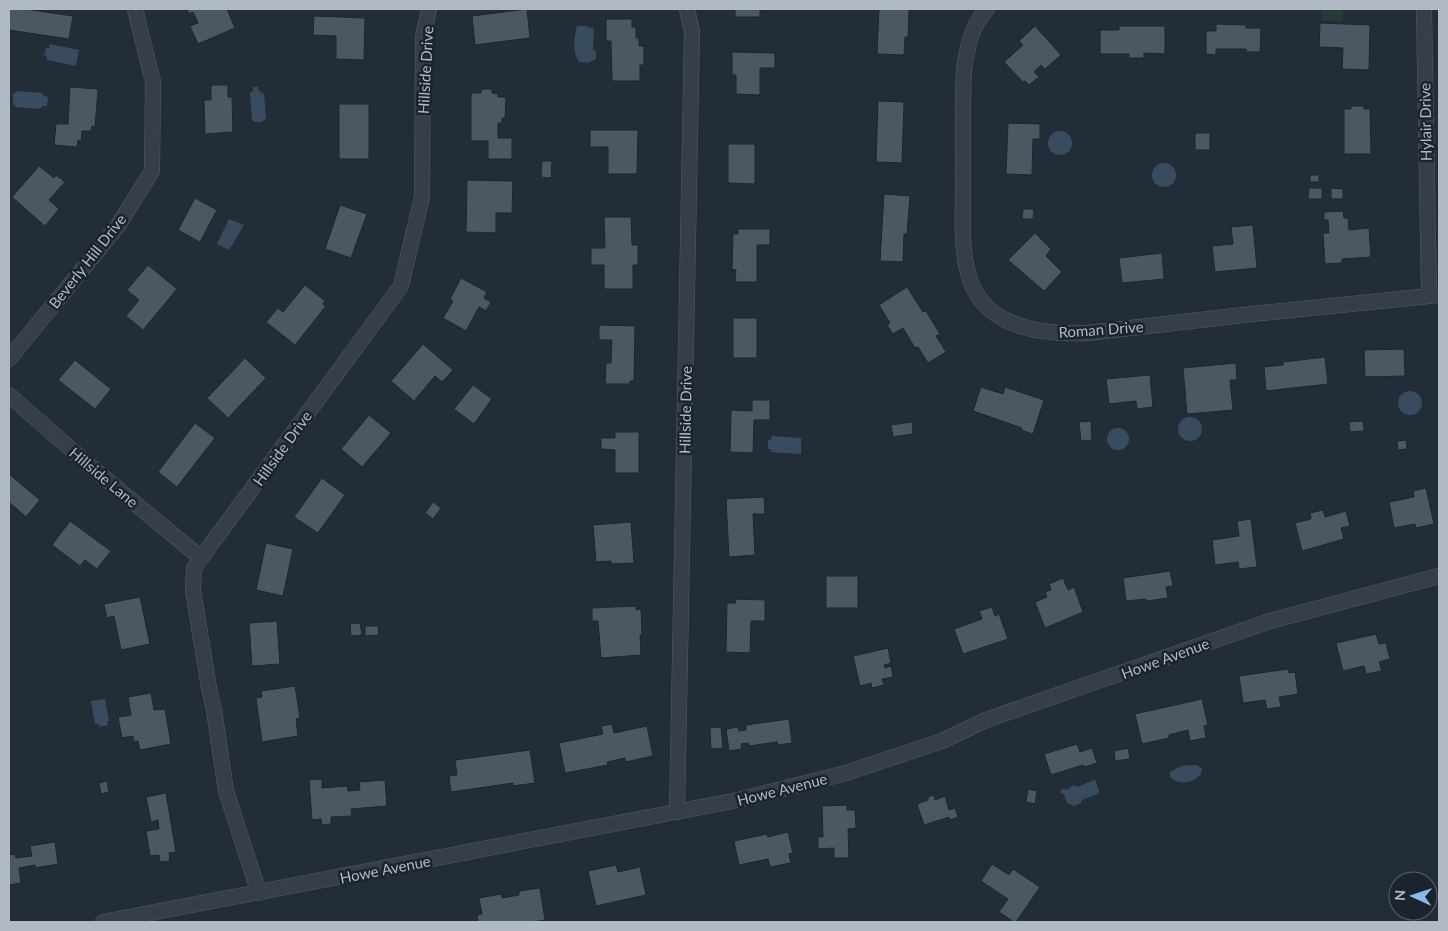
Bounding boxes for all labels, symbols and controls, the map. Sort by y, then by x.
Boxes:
street label: Hillside Drive [414,25,436,114]
street label: Hylair Drive [1415,83,1435,161]
street label: Beverly Hill Drive [45,210,129,312]
street label: Roman Drive [1058,317,1144,341]
street label: Hillside Drive [675,366,695,454]
street label: Hillside Drive [249,407,315,489]
street label: Hillside Lane [66,443,142,511]
street label: Howe Avenue [1119,634,1211,682]
street label: Howe Avenue [735,769,829,809]
street label: Howe Avenue [338,851,432,887]
north arrow [1388,871,1438,921]
text: N [1391,889,1408,901]

